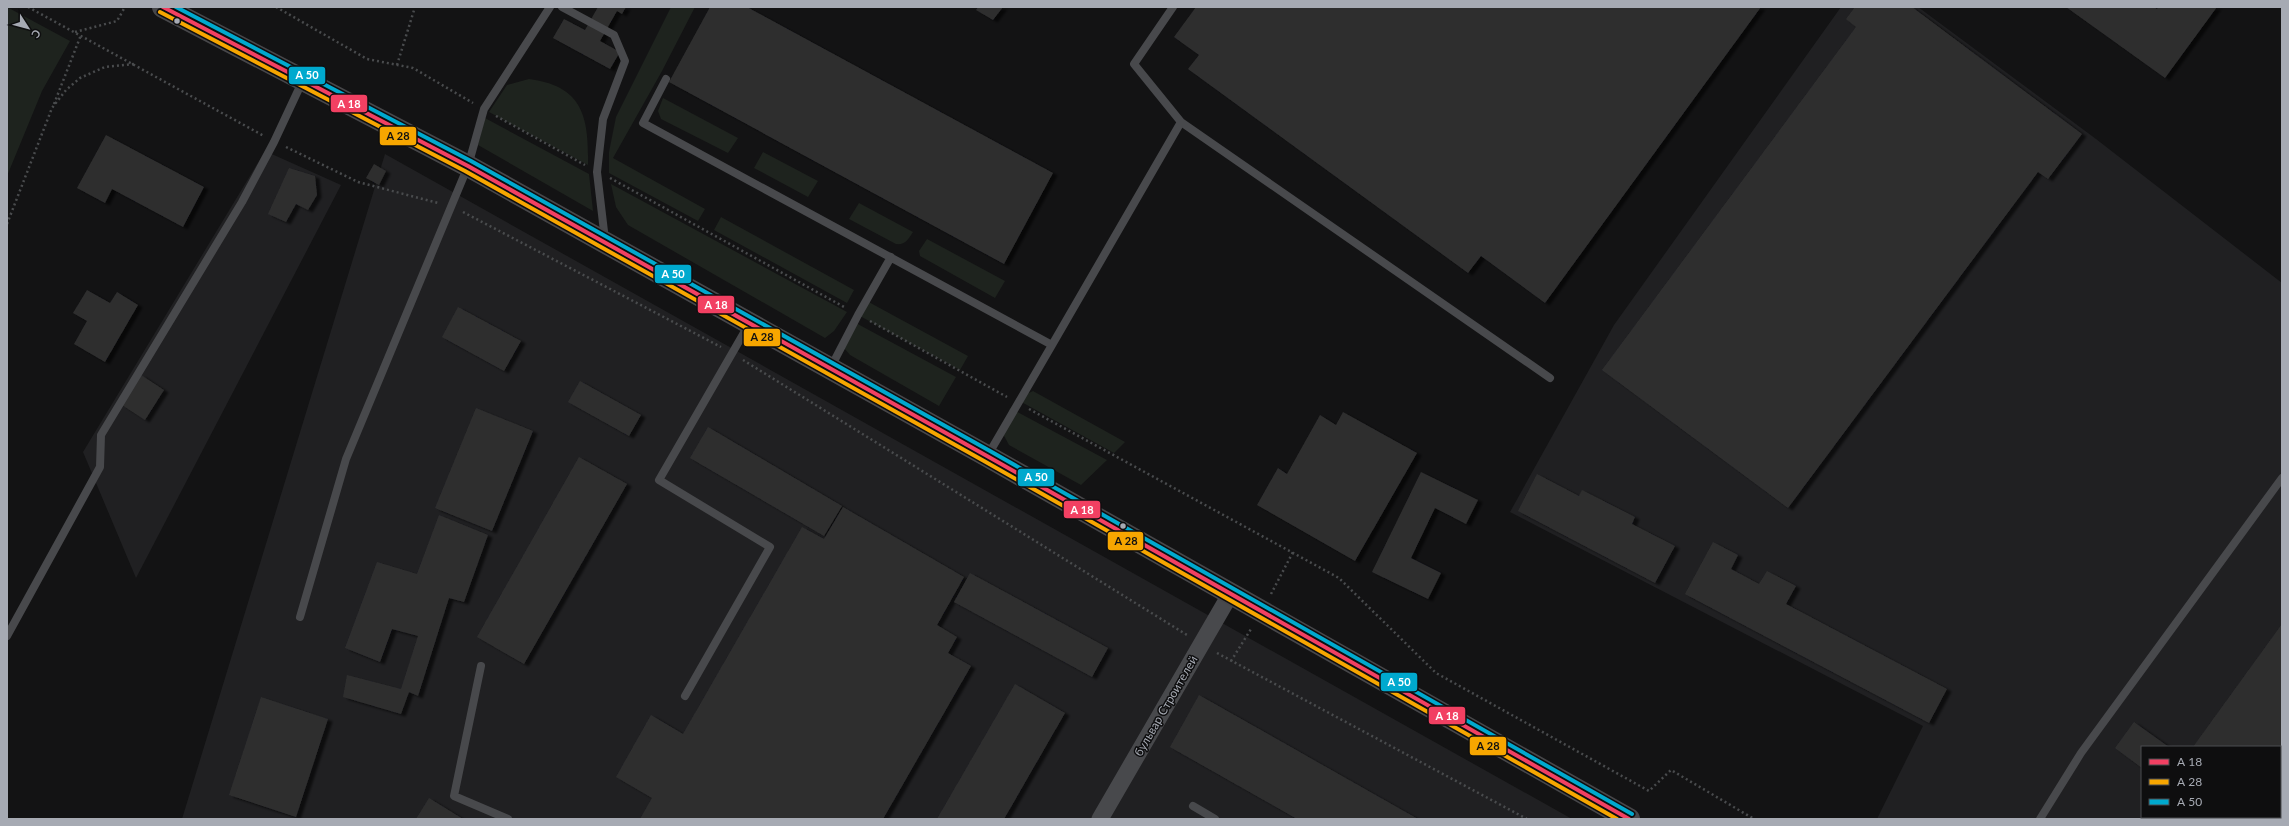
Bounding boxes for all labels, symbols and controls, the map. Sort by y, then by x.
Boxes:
north arrow [8,8,48,48]
unlabelled marker [172,16,182,26]
text: С [29,27,44,42]
line badge: А 50 [288,66,326,85]
text: А 50 [294,68,319,81]
line badge: А 18 [330,94,368,113]
text: А 18 [336,97,361,110]
line badge: А 28 [379,126,417,146]
text: А 28 [385,129,410,142]
line badge: А 50 [654,264,692,284]
text: А 50 [660,267,685,280]
line badge: А 18 [697,295,735,314]
text: А 18 [703,298,728,311]
line badge: А 28 [743,328,781,347]
text: А 28 [749,330,774,343]
line badge: А 50 [1017,468,1055,487]
text: А 50 [1023,470,1048,483]
line badge: А 18 [1063,500,1101,519]
text: А 18 [1069,503,1094,516]
unlabelled marker [1118,521,1128,531]
line badge: А 28 [1107,531,1144,551]
text: А 28 [1113,534,1138,547]
street label: бульвар Строителей [1131,653,1201,759]
line badge: А 50 [1380,672,1418,692]
text: А 50 [1386,675,1411,688]
line badge: А 18 [1428,706,1466,725]
text: А 18 [1434,709,1459,722]
line badge: А 28 [1469,736,1507,756]
text: А 28 [1475,739,1500,752]
legend [2141,746,2281,818]
text: А 18 [2177,754,2202,769]
text: А 28 [2177,774,2202,789]
text: А 50 [2177,794,2202,809]

